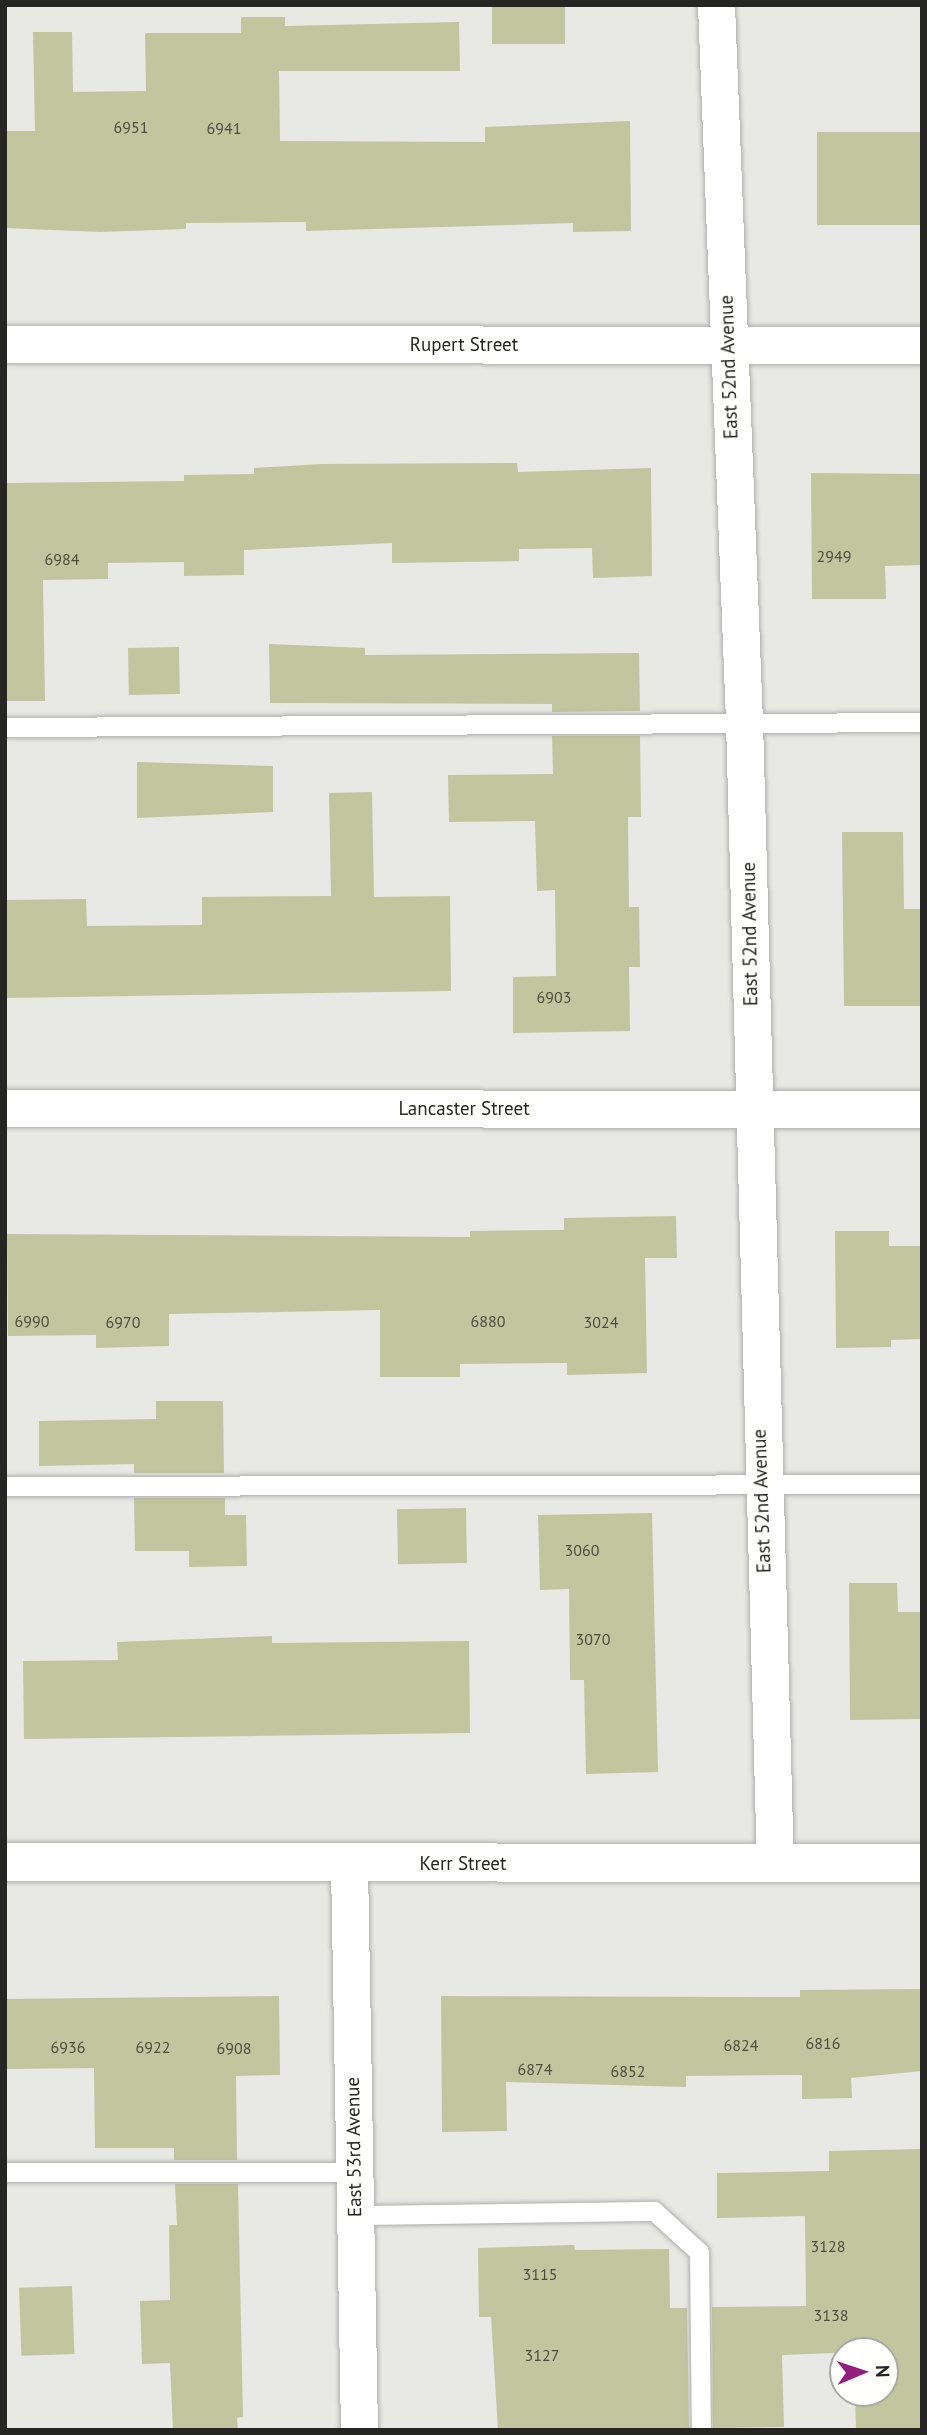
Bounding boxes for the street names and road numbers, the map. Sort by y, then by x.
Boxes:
street label: East 52nd Avenue [715,294,743,440]
street label: Rupert Street [410,334,518,356]
street label: East 52nd Avenue [737,861,763,1007]
street label: Lancaster Street [398,1098,530,1120]
street label: East 52nd Avenue [748,1428,776,1574]
street label: Kerr Street [420,1853,506,1875]
street label: East 53rd Avenue [341,2076,367,2218]

